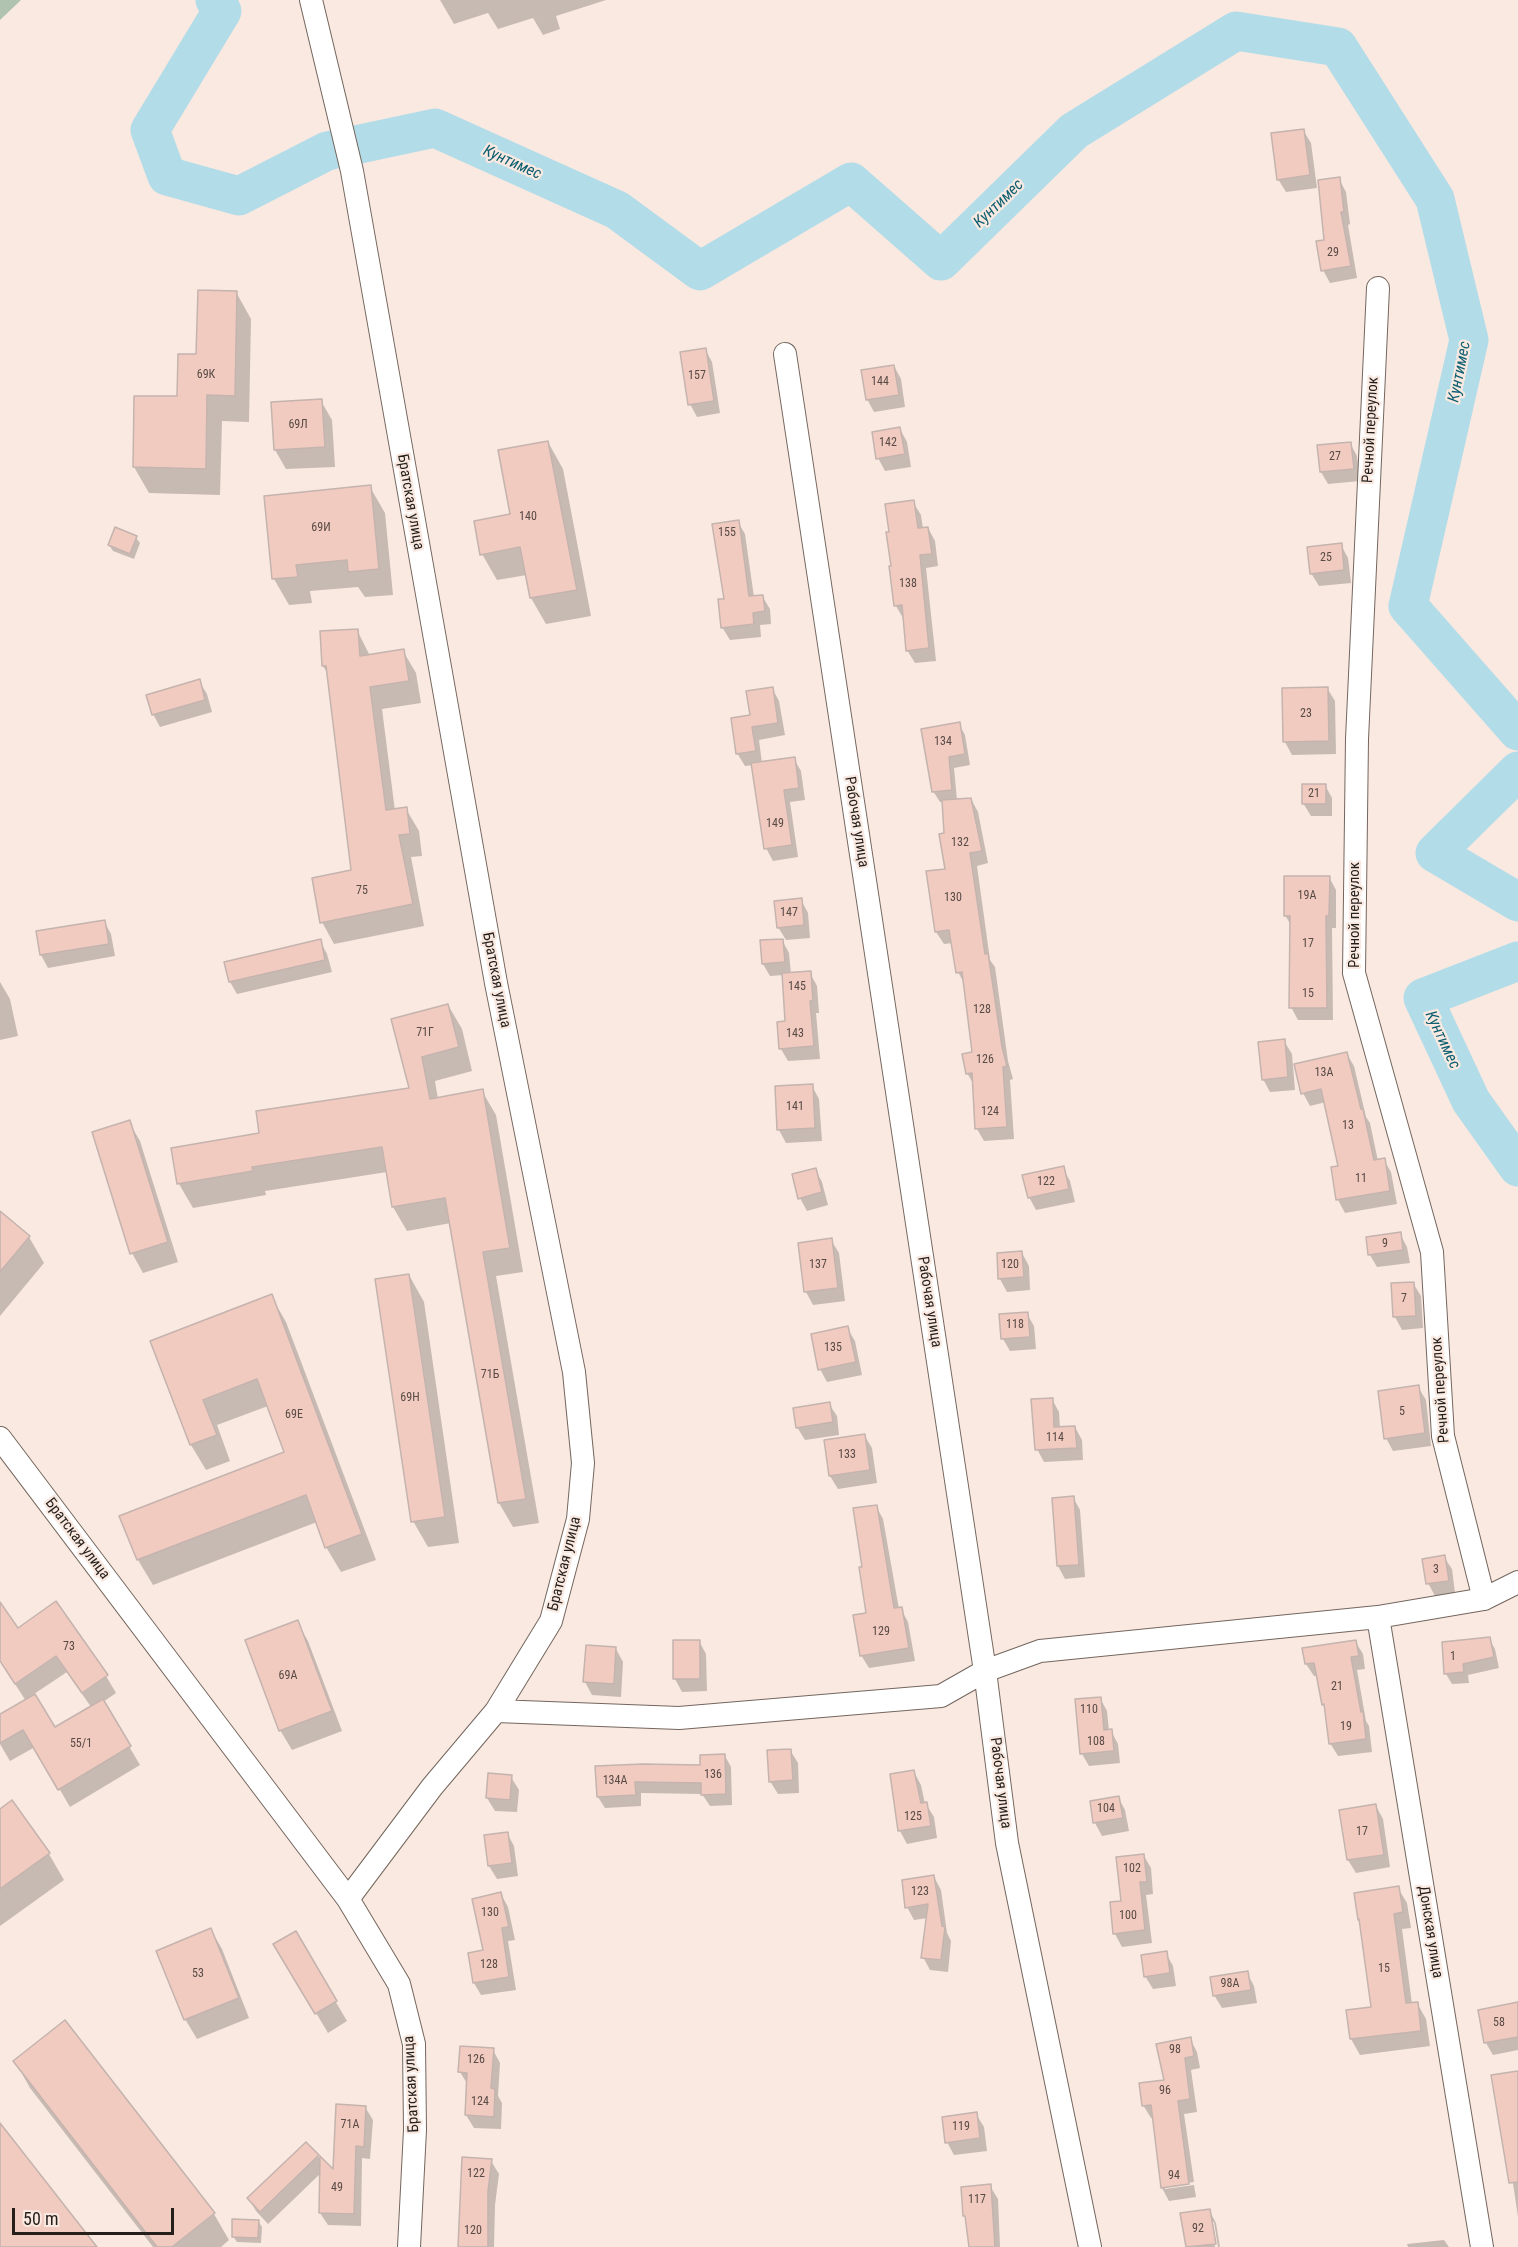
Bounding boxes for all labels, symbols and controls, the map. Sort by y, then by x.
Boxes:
water label: Кунтимес [480,142,544,184]
water label: Кунтимес [970,176,1028,232]
house number: 29 [1327,246,1339,260]
water label: Кунтимес [1445,340,1475,404]
house number: 69К [197,368,215,382]
house number: 157 [688,369,706,383]
house number: 144 [871,375,889,389]
street label: Речной переулок [1359,377,1383,483]
house number: 69Л [288,418,308,432]
house number: 142 [879,436,897,450]
house number: 27 [1329,450,1341,464]
street label: Братская улица [393,453,427,551]
house number: 140 [519,510,537,524]
house number: 69И [311,521,331,535]
house number: 155 [718,526,736,540]
house number: 25 [1320,551,1332,565]
house number: 138 [899,577,917,591]
house number: 23 [1300,707,1312,721]
house number: 134 [934,735,952,749]
street label: Рабочая улица [840,775,872,869]
house number: 21 [1308,787,1320,801]
house number: 149 [766,817,784,831]
house number: 132 [951,836,969,850]
street label: Речной переулок [1346,862,1364,968]
house number: 75 [356,884,368,898]
house number: 19А [1298,889,1316,903]
house number: 130 [944,891,962,905]
house number: 147 [780,906,798,920]
street label: Братская улица [478,931,514,1029]
house number: 17 [1302,937,1314,951]
house number: 145 [788,980,806,994]
house number: 15 [1302,987,1314,1001]
house number: 128 [973,1003,991,1017]
water label: Кунтимес [1420,1008,1464,1072]
house number: 71Г [416,1026,434,1040]
house number: 143 [786,1027,804,1041]
house number: 126 [976,1053,994,1067]
house number: 13А [1315,1066,1333,1080]
house number: 141 [786,1100,804,1114]
house number: 124 [981,1105,999,1119]
house number: 13 [1342,1119,1354,1133]
house number: 11 [1355,1172,1367,1186]
house number: 122 [1037,1175,1055,1189]
house number: 9 [1382,1237,1388,1251]
street label: Рабочая улица [913,1255,945,1349]
house number: 137 [809,1258,827,1272]
house number: 120 [1001,1258,1019,1272]
house number: 7 [1401,1292,1407,1306]
house number: 118 [1006,1318,1024,1332]
street label: Речной переулок [1428,1336,1454,1444]
house number: 135 [824,1341,842,1355]
house number: 71Б [481,1368,499,1382]
house number: 69Н [400,1391,420,1405]
house number: 5 [1399,1405,1405,1419]
house number: 69Е [285,1408,303,1422]
house number: 114 [1046,1431,1064,1445]
house number: 133 [838,1448,856,1462]
street label: Братская улица [41,1495,113,1583]
street label: Братская улица [545,1515,585,1613]
house number: 3 [1433,1563,1439,1577]
house number: 129 [872,1625,890,1639]
house number: 73 [63,1640,75,1654]
house number: 1 [1450,1650,1456,1664]
house number: 69А [279,1669,297,1683]
house number: 21 [1331,1680,1343,1694]
house number: 110 [1080,1703,1098,1717]
house number: 19 [1340,1720,1352,1734]
house number: 108 [1087,1735,1105,1749]
street label: Рабочая улица [985,1736,1015,1830]
house number: 55/1 [70,1737,92,1751]
house number: 136 [704,1768,722,1782]
house number: 134А [603,1774,627,1788]
house number: 104 [1097,1802,1115,1816]
house number: 125 [904,1810,922,1824]
house number: 17 [1356,1825,1368,1839]
house number: 102 [1123,1862,1141,1876]
street label: Донская улица [1414,1884,1446,1980]
house number: 123 [911,1885,929,1899]
house number: 130 [481,1906,499,1920]
house number: 100 [1119,1909,1137,1923]
house number: 128 [480,1958,498,1972]
house number: 15 [1378,1962,1390,1976]
house number: 53 [192,1967,204,1981]
house number: 98А [1221,1977,1239,1991]
house number: 58 [1493,2016,1505,2030]
street label: Братская улица [400,2035,424,2133]
house number: 98 [1169,2043,1181,2057]
house number: 126 [467,2053,485,2067]
house number: 96 [1159,2084,1171,2098]
house number: 124 [471,2095,489,2109]
house number: 71А [341,2118,359,2132]
house number: 119 [952,2120,970,2134]
house number: 122 [467,2167,485,2181]
house number: 94 [1168,2169,1180,2183]
house number: 49 [331,2181,343,2195]
house number: 117 [968,2193,986,2207]
scale bar [15,2196,177,2234]
text: 50 m [23,2208,58,2229]
house number: 92 [1192,2222,1204,2236]
house number: 120 [464,2224,482,2238]

